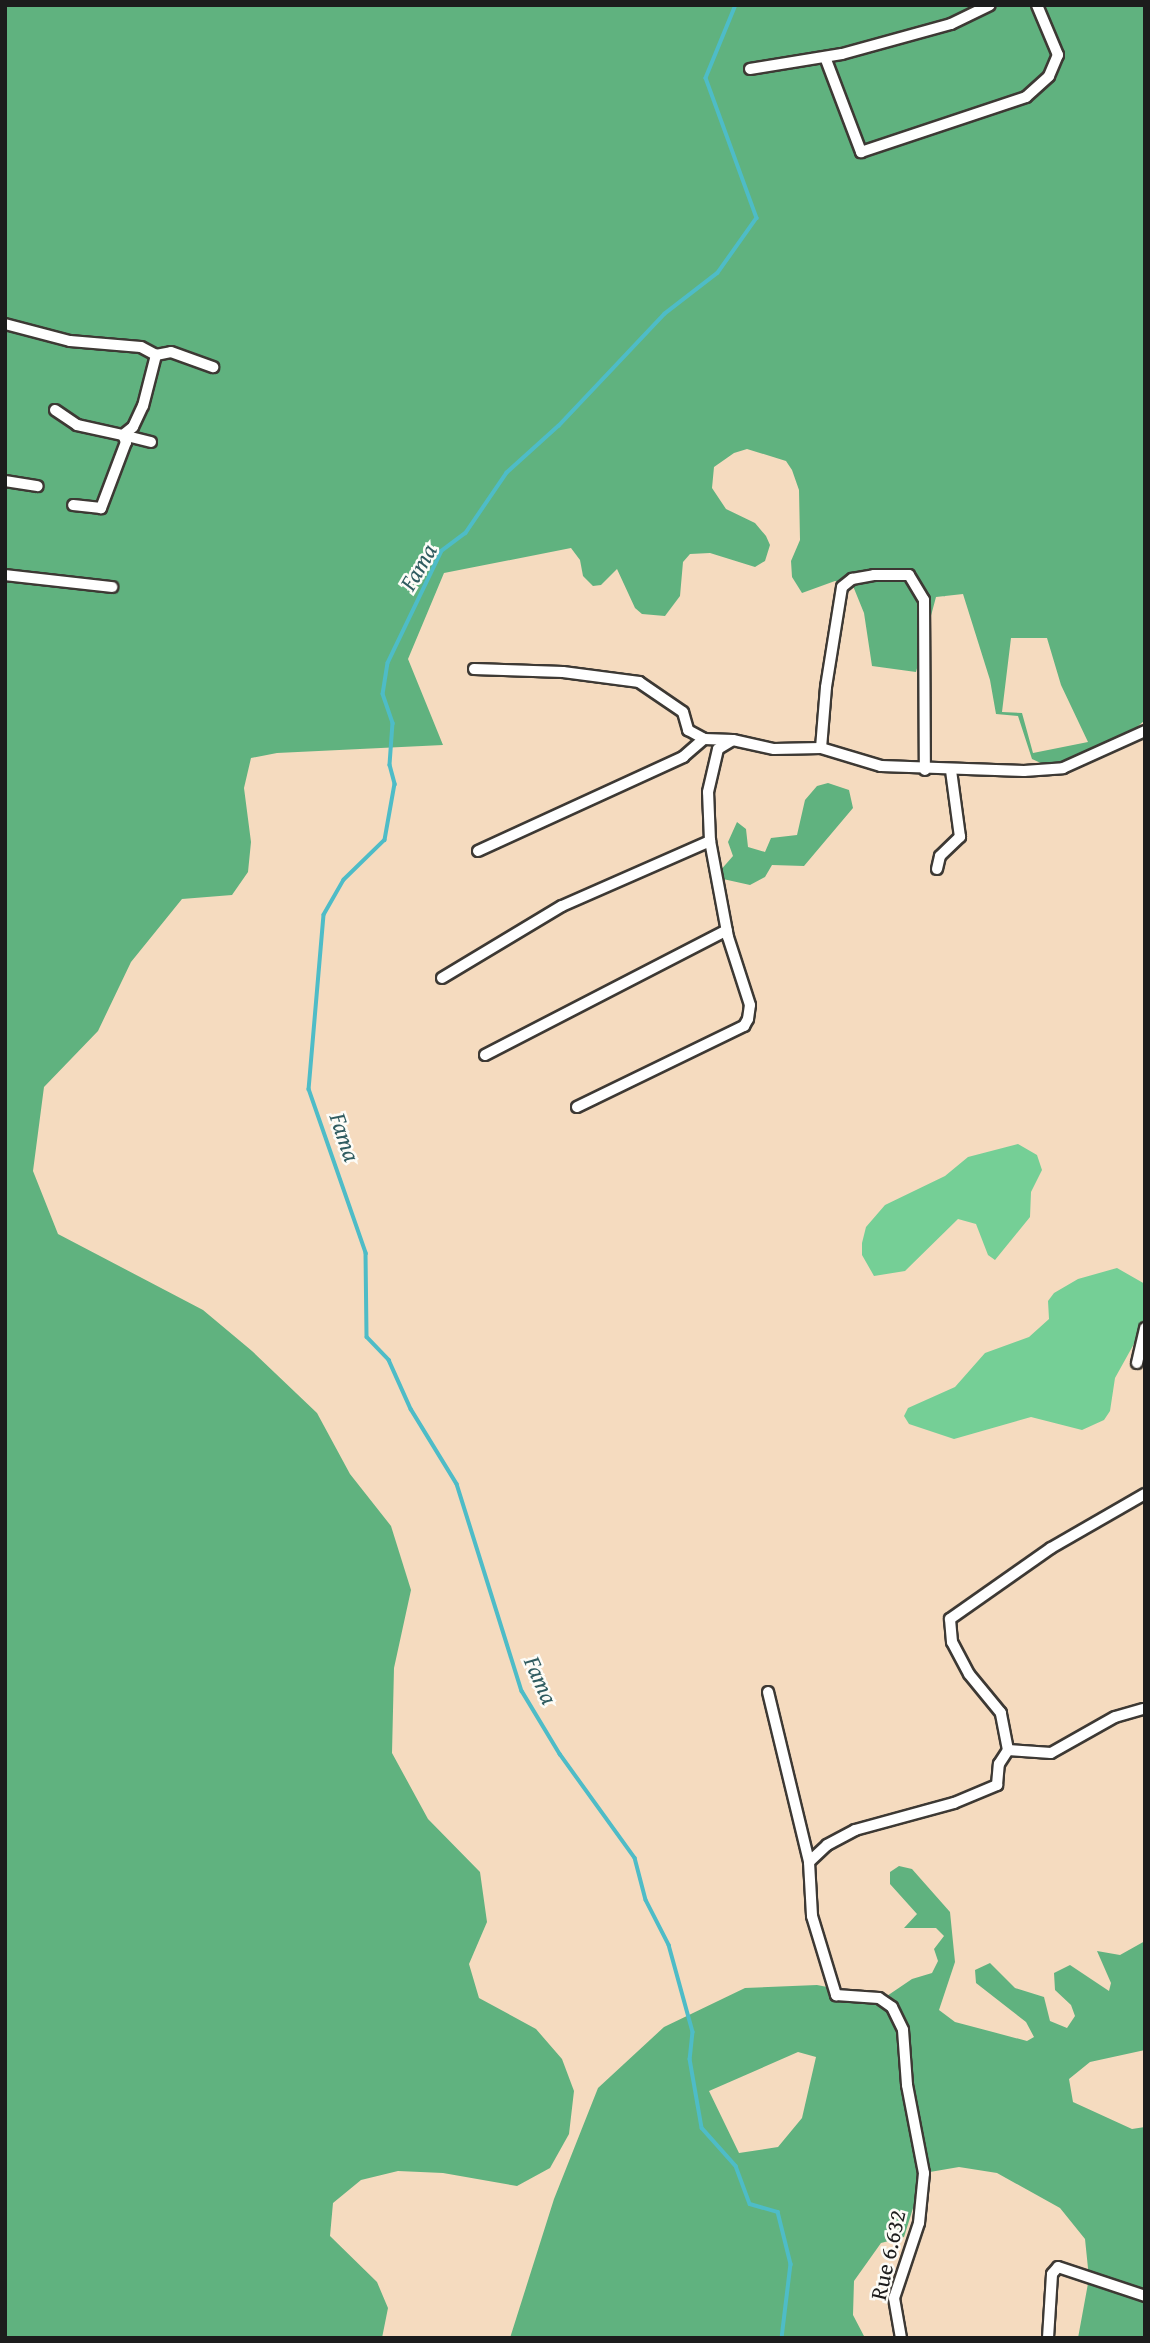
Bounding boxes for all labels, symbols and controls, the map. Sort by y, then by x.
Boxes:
water label: Fama [393,538,443,596]
water label: Fama [323,1109,367,1165]
water label: Fama [518,1651,564,1709]
street label: Rue 6.632 [864,2207,912,2303]

